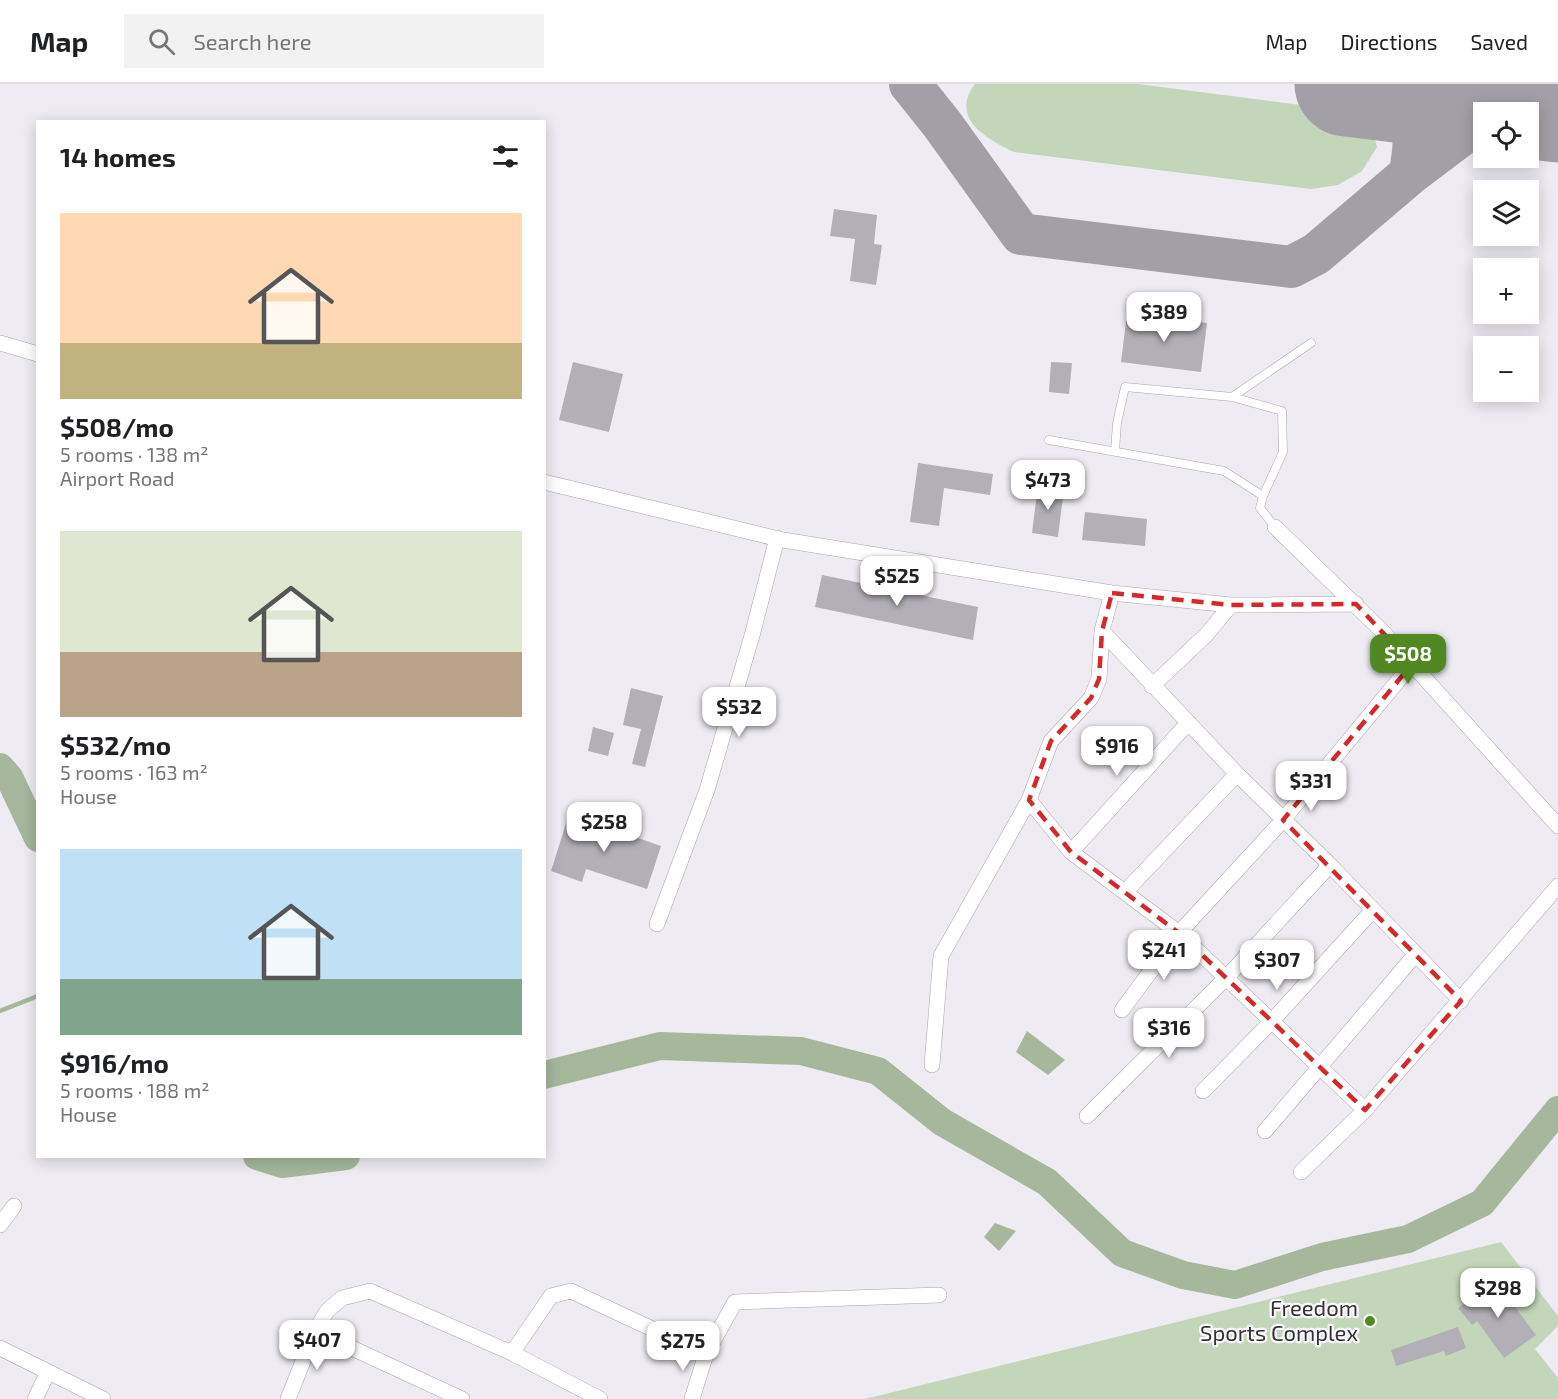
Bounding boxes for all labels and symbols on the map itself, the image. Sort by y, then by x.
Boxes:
pin: $389 [1128,292,1200,343]
pin: $473 [1012,460,1084,511]
pin: $525 [861,556,933,607]
pin: $508 [1372,634,1444,685]
pin: $532 [703,687,775,738]
pin: $916 [1081,726,1153,777]
pin: $331 [1275,761,1347,812]
pin: $258 [568,802,640,853]
pin: $241 [1128,930,1200,981]
pin: $307 [1241,940,1313,991]
pin: $316 [1133,1008,1205,1059]
pin: $298 [1462,1268,1534,1319]
place label: Freedom Sports Complex [1200,1294,1358,1345]
marker: Freedom Sports Complex [1363,1314,1377,1328]
pin: $407 [281,1320,353,1371]
pin: $275 [647,1321,719,1372]

